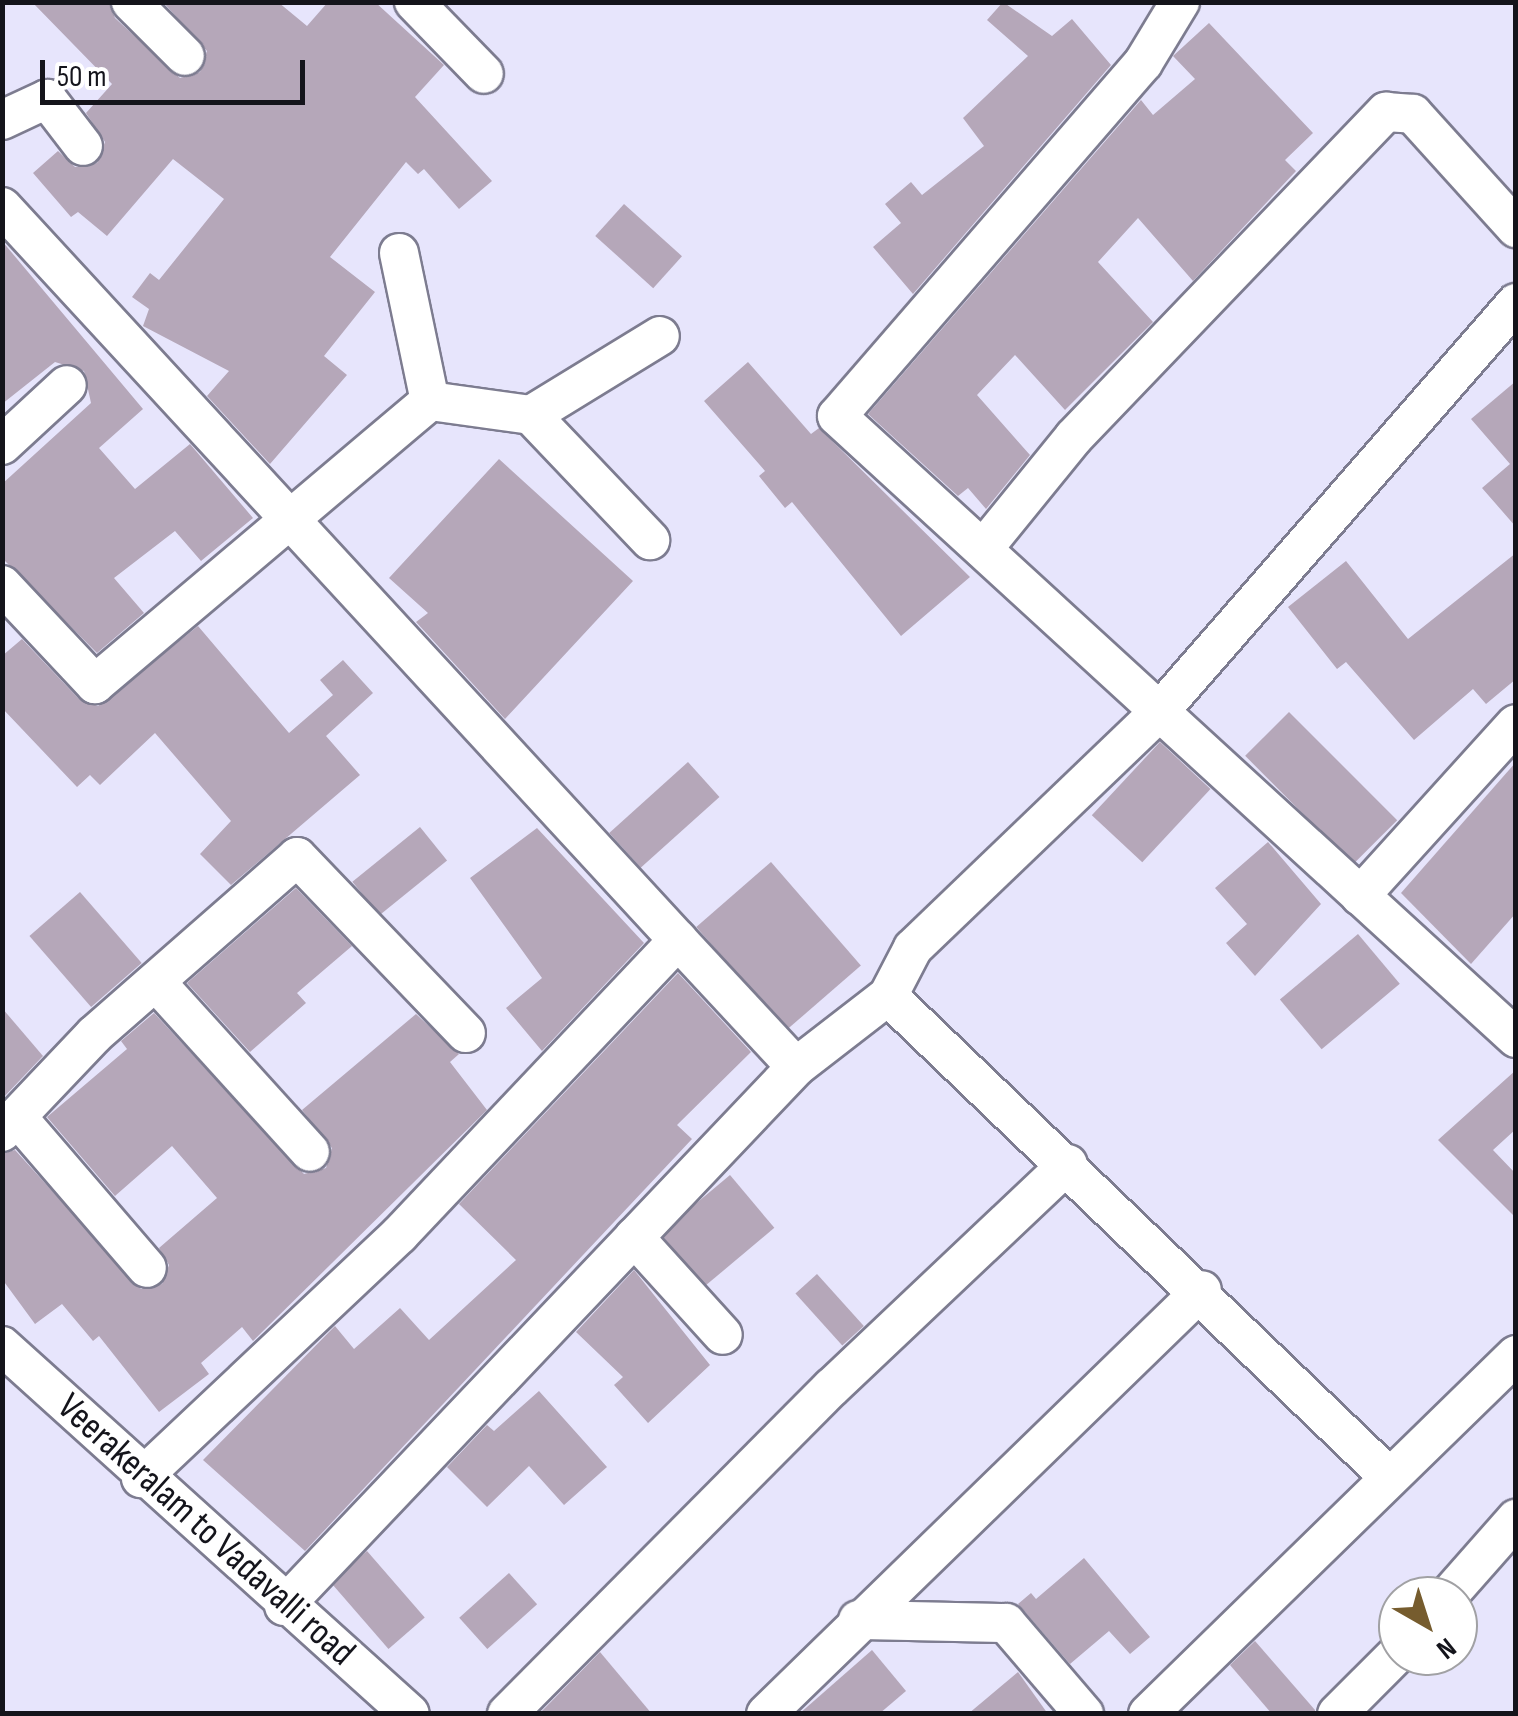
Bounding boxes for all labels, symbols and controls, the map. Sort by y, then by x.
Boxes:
scale bar [45,40,310,102]
text: 50 m [57,59,106,95]
street label: Veerakeralam to Vadavalli road [48,1384,364,1676]
north arrow [1378,1576,1478,1676]
text: N [1430,1631,1462,1666]

